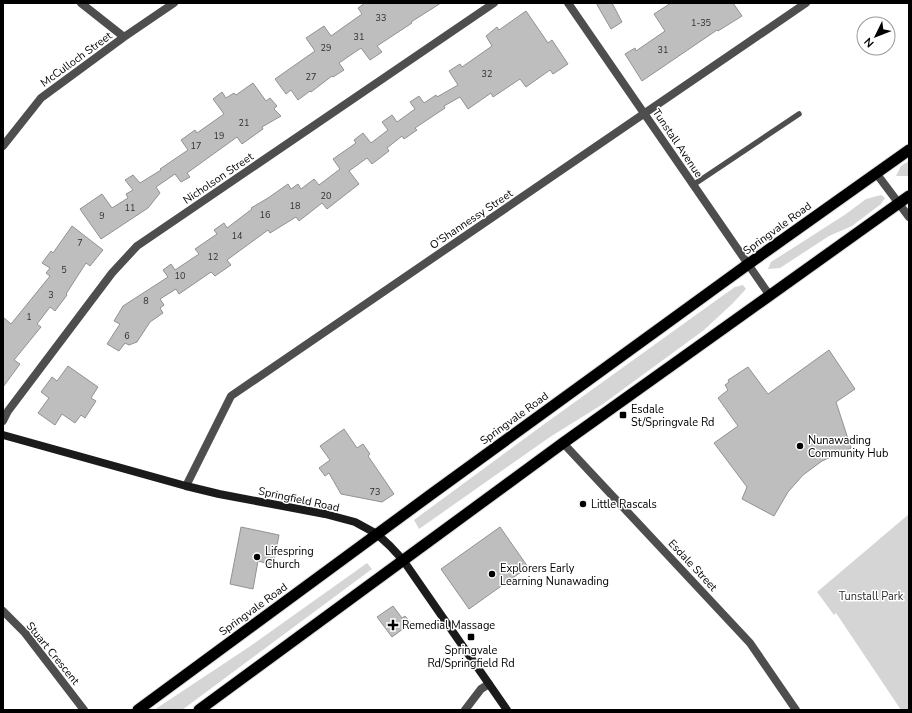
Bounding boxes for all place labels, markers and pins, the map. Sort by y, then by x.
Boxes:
place label: Esdale St/Springvale Rd [631,402,715,430]
marker: Esdale St/Springvale Rd [618,410,628,420]
place label: Nunawading Community Hub [808,433,888,461]
marker: Nunawading Community Hub [795,441,805,451]
place label: Little Rascals [591,497,657,512]
marker: Little Rascals [578,499,588,509]
place label: Lifespring Church [265,544,314,572]
marker: Lifespring Church [252,552,262,562]
place label: Explorers Early Learning Nunawading [500,561,609,589]
marker: Explorers Early Learning Nunawading [487,569,497,579]
place label: Remedial Massage [402,618,495,633]
marker: Remedial Massage [387,619,399,631]
marker: Springvale Rd/Springfield Rd [466,632,476,642]
place label: Springvale Rd/Springfield Rd [427,643,515,671]

